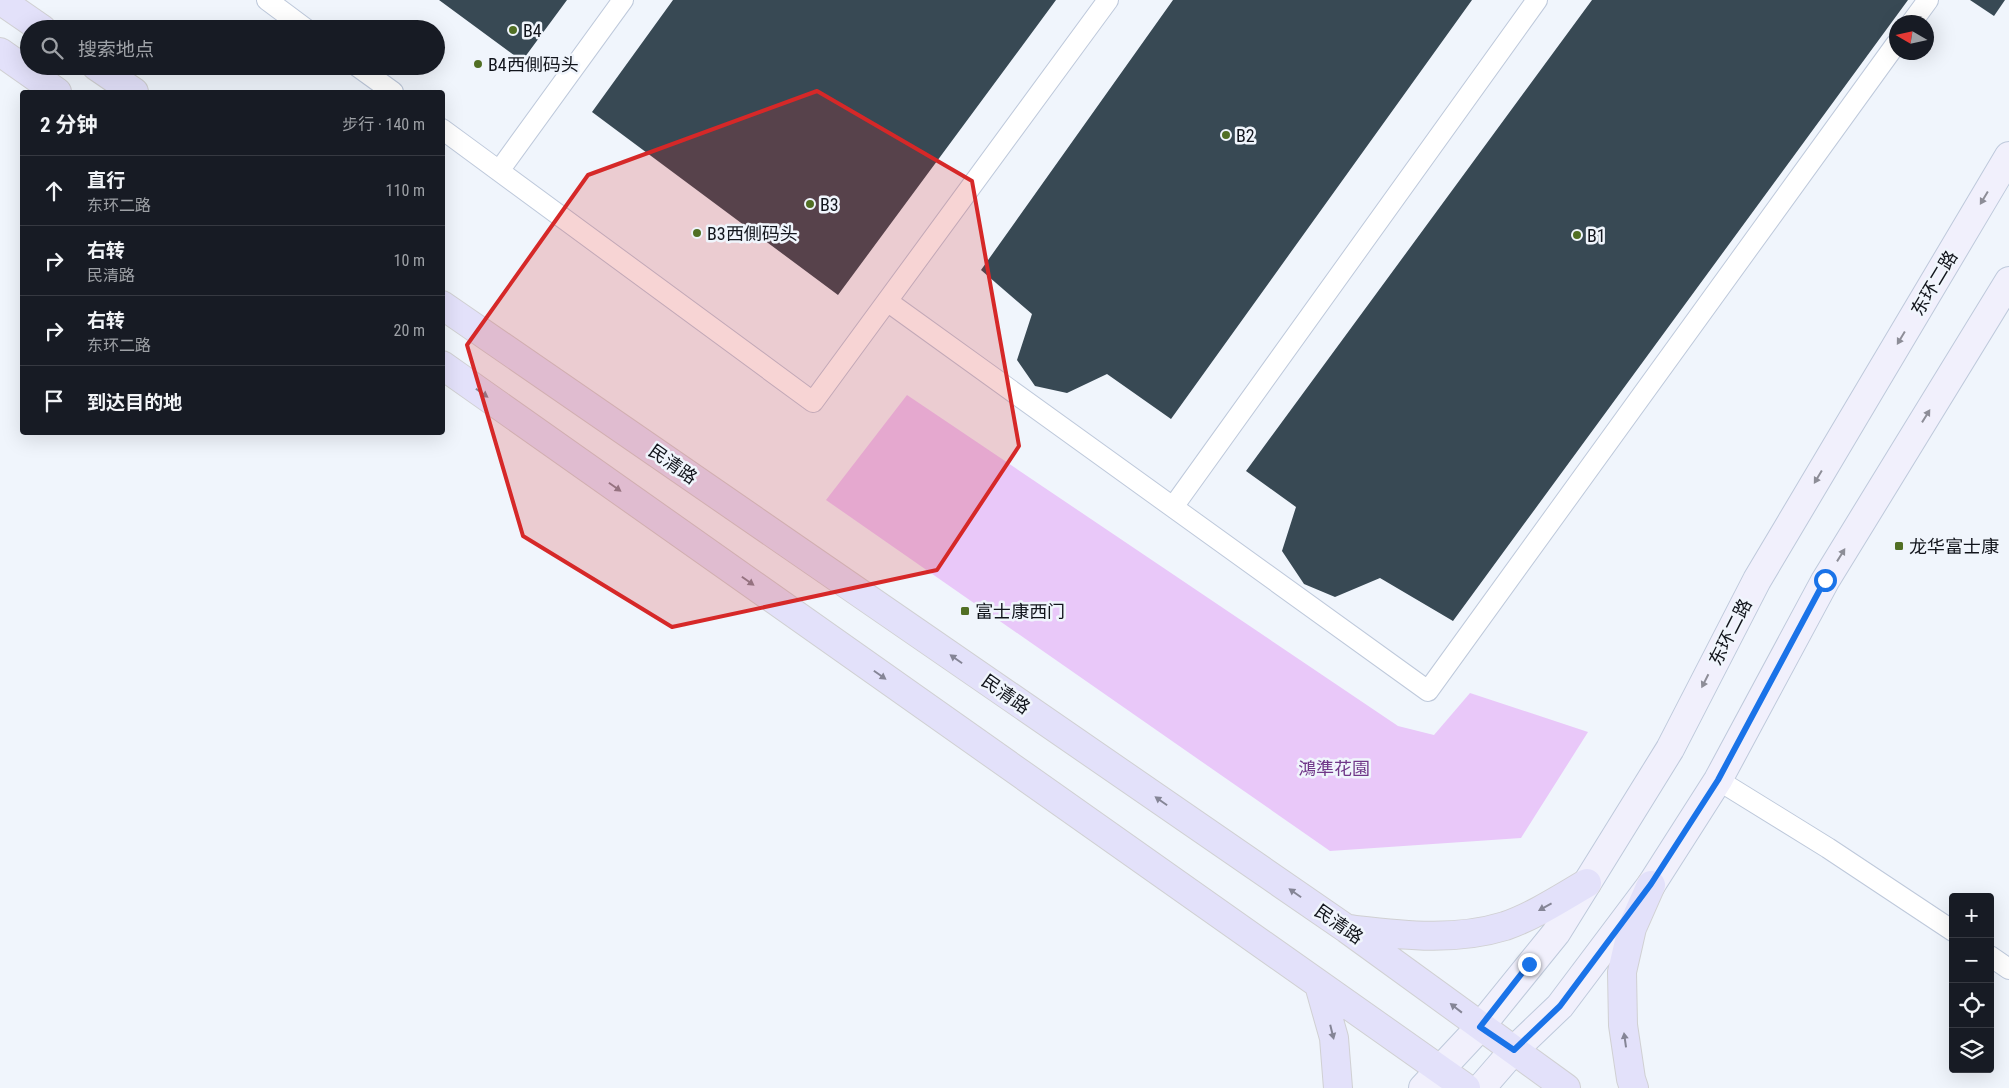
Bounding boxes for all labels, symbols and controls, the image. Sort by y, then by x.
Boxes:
north arrow [1889,15,1934,60]
search box [20,20,445,75]
place label: B4 [523,20,542,41]
marker: B4 [507,24,519,36]
icon: search [38,34,66,62]
text: 搜索地点 [78,38,154,61]
place label: B4西側码头 [488,54,579,75]
marker: B4西側码头 [472,58,484,70]
text: 2 分钟 [40,113,97,137]
text: 步行 · 140 m [342,115,425,134]
place label: B2 [1236,125,1255,146]
marker: B2 [1220,129,1232,141]
text: 直行 [87,169,125,192]
icon: ahead [40,177,68,205]
text: 110 m [386,181,425,200]
one-way arrow [1980,191,1989,204]
place label: B3 [820,194,839,215]
text: 东环二路 [87,196,151,215]
marker: B3 [804,198,816,210]
place label: B3西側码头 [707,223,798,244]
place label: B1 [1587,225,1606,246]
marker: B3西側码头 [691,227,703,239]
marker: B1 [1571,229,1583,241]
text: 右转 [87,239,125,262]
icon: right [40,247,68,275]
street label: 东环二路 [1906,247,1962,319]
text: 10 m [393,251,425,270]
text: 民清路 [87,266,135,285]
text: 右转 [87,309,125,332]
icon: right [40,317,68,345]
text: 20 m [393,321,425,340]
one-way arrow [1897,330,1905,345]
text: 东环二路 [87,336,151,355]
icon: arrive [40,387,68,415]
one-way arrow [475,388,489,398]
text: 到达目的地 [87,391,182,414]
one-way arrow [1922,410,1931,423]
street label: 民清路 [645,440,701,488]
one-way arrow [1813,471,1822,484]
one-way arrow [608,482,622,492]
place label: 龙华富士康 [1909,536,1999,557]
marker: 龙华富士康 [1893,540,1905,552]
one-way arrow [1837,548,1846,561]
route start [1814,569,1837,592]
one-way arrow [741,576,755,586]
street label: 东环二路 [1704,595,1756,669]
place label: 富士康西门 [975,601,1065,622]
marker: 富士康西门 [959,605,971,617]
one-way arrow [949,654,962,664]
one-way arrow [873,670,887,680]
street label: 民清路 [978,670,1034,718]
one-way arrow [1701,673,1709,688]
park label: 鴻準花園 [1298,758,1370,779]
one-way arrow [1155,796,1168,806]
one-way arrow [1288,888,1302,898]
map controls [1949,893,1994,1073]
button: + [1949,893,1994,938]
street label: 民清路 [1311,900,1367,948]
one-way arrow [1538,903,1551,912]
button: − [1949,938,1994,983]
route end [1518,953,1541,976]
button: locate [1949,983,1994,1028]
one-way arrow [1450,1003,1463,1014]
one-way arrow [1328,1025,1336,1040]
button: layers [1949,1028,1994,1073]
one-way arrow [1621,1032,1629,1048]

